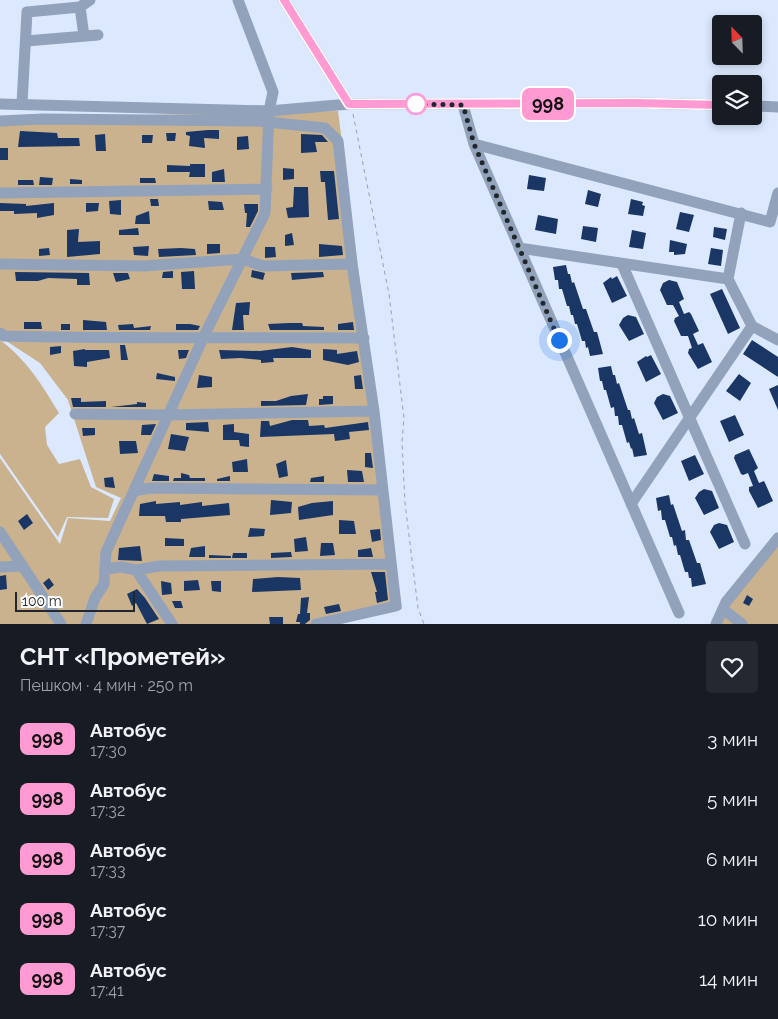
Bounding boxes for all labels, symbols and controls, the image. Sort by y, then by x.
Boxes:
north arrow [712,15,762,65]
map controls [712,15,762,125]
button: layers [712,75,762,125]
line badge: 998 [519,88,577,120]
unlabelled marker [405,93,427,115]
text: 998 [532,93,564,114]
your location [547,328,572,353]
scale bar [15,589,135,612]
text: 100 m [22,593,62,609]
button: heart [706,641,758,693]
text: СНТ «Прометей» [20,642,226,671]
text: Пешком · 4 мин · 250 m [20,676,193,695]
text: Автобус [90,719,167,741]
text: 998 [31,728,64,749]
text: 3 мин [707,728,758,750]
text: 17:30 [90,741,127,760]
text: Автобус [90,779,167,801]
text: 998 [31,788,64,809]
text: 5 мин [707,788,758,810]
text: 17:32 [90,801,125,820]
text: Автобус [90,839,167,861]
text: 998 [31,848,64,869]
text: 6 мин [706,848,758,870]
text: 17:33 [90,861,125,880]
text: Автобус [90,899,167,921]
text: 998 [31,908,64,929]
text: 10 мин [698,908,758,930]
text: 17:37 [90,921,125,940]
text: Автобус [90,959,167,981]
text: 998 [31,968,64,989]
text: 14 мин [699,968,758,990]
text: 17:41 [90,981,124,1000]

